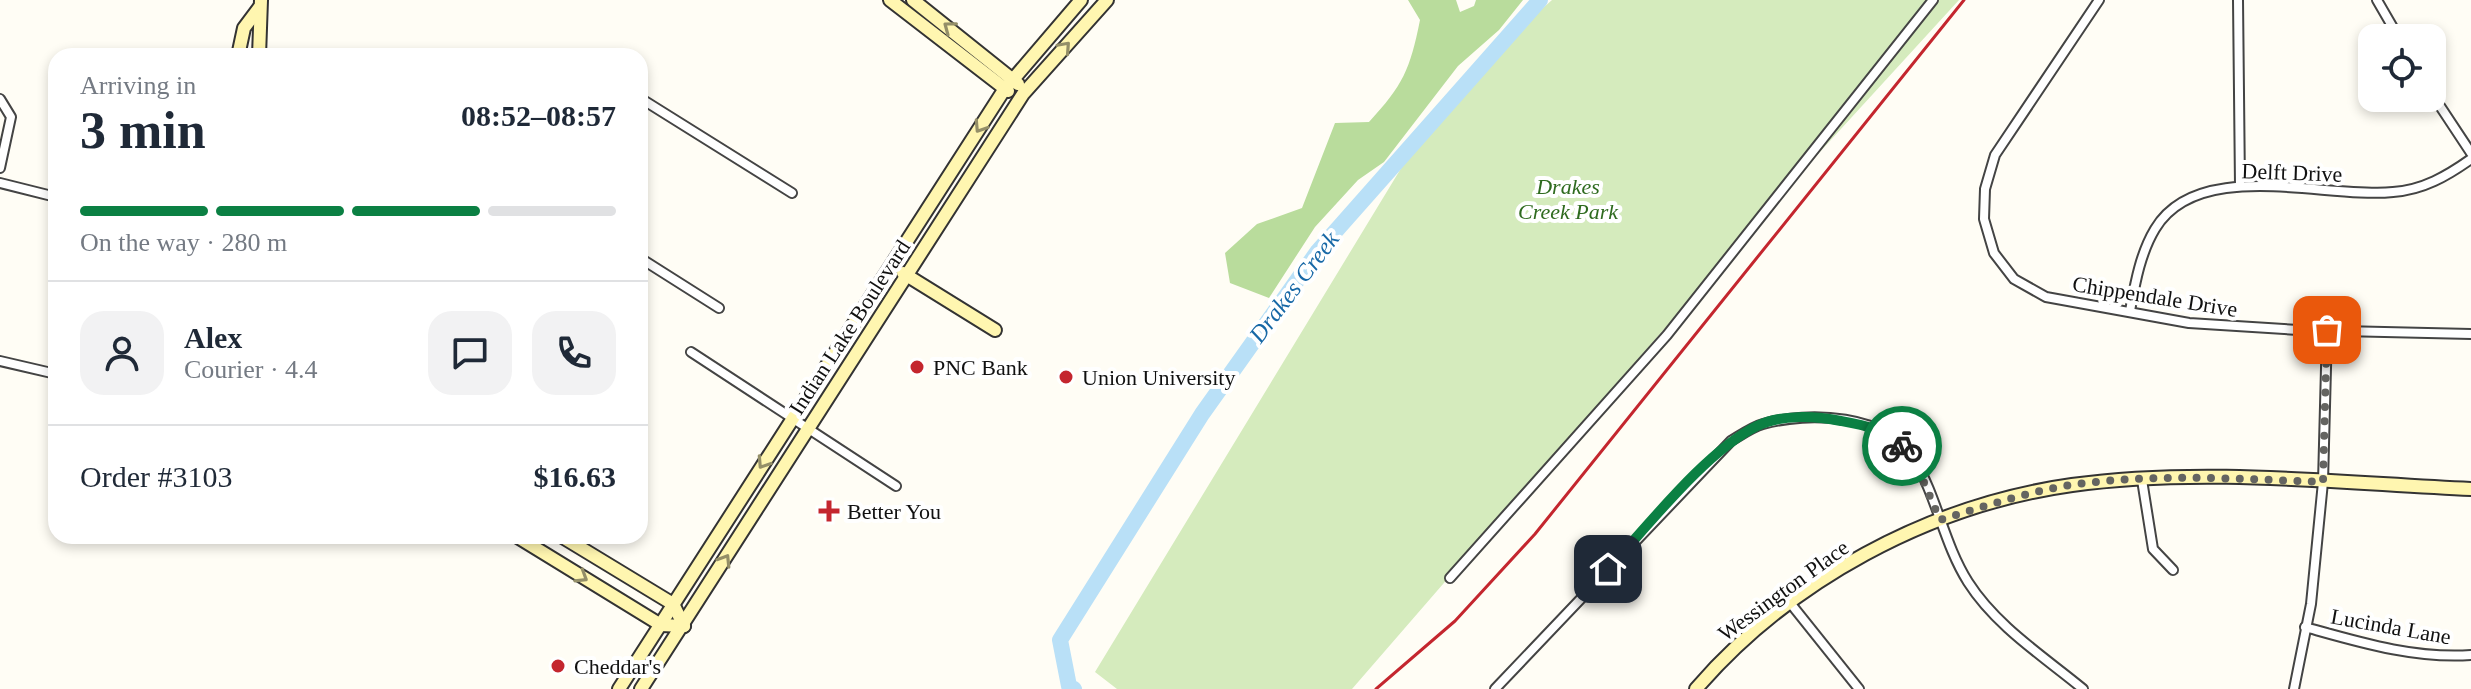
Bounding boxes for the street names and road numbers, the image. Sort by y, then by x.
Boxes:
street label: Delft Drive [2241,158,2343,187]
street label: Indian Lake Boulevard [784,235,915,419]
street label: Chippendale Drive [2071,271,2239,322]
street label: Wessington Place [1713,535,1853,646]
street label: Lucinda Lane [2329,604,2453,649]

